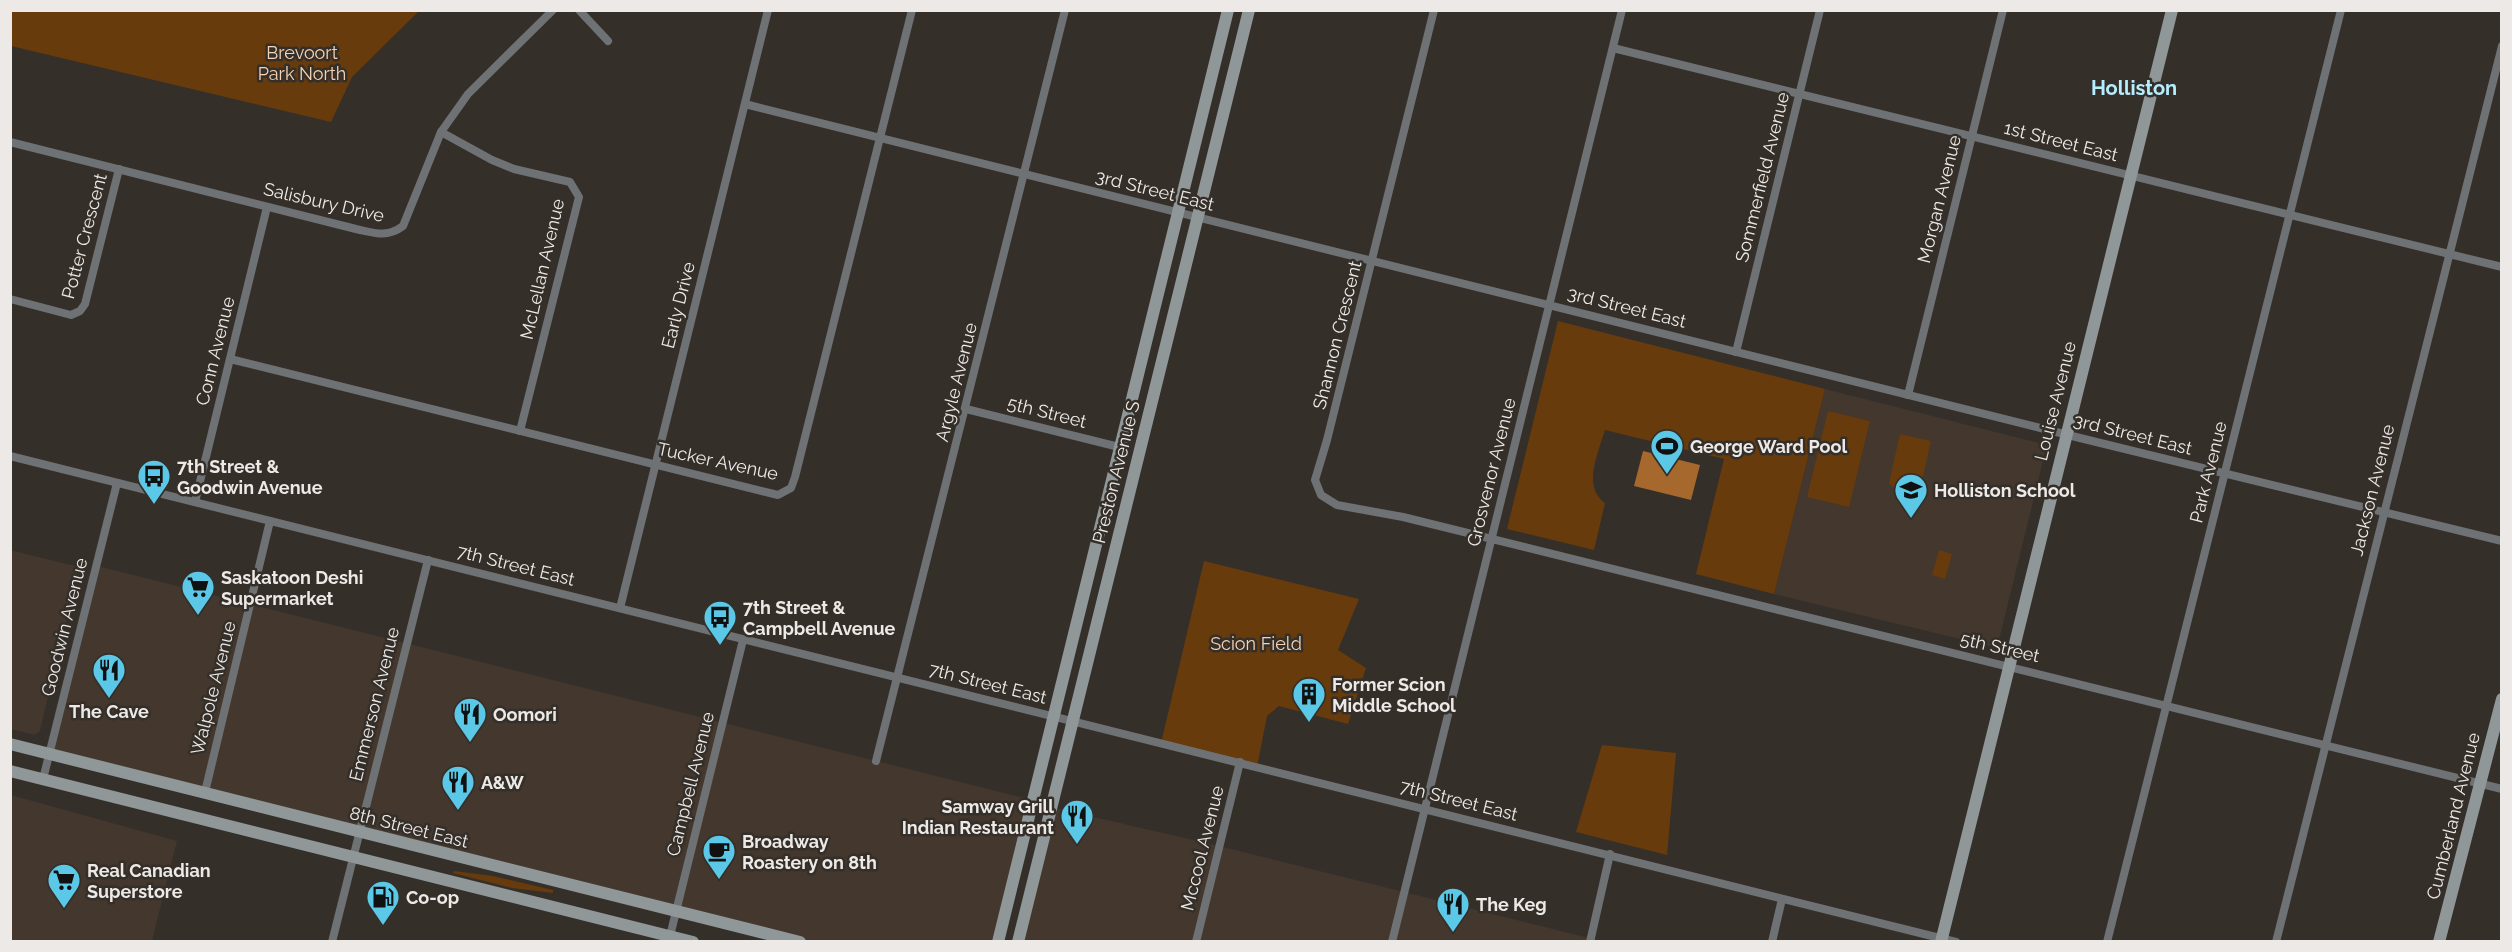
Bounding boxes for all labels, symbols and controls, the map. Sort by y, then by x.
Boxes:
park label: Brevoort Park North [258,42,346,84]
district label: Holliston [2091,76,2177,100]
street label: Sommerfield Avenue [1731,89,1793,264]
street label: 1st Street East [2002,117,2120,165]
street label: Morgan Avenue [1913,132,1965,265]
street label: 3rd Street East [1094,165,1216,215]
street label: Potter Crescent [57,171,111,301]
street label: Salisbury Drive [262,178,387,226]
street label: McLellan Avenue [516,196,568,341]
street label: Shannon Crescent [1308,258,1366,412]
street label: Early Drive [657,259,699,350]
street label: 3rd Street East [1566,282,1688,332]
street label: Conn Avenue [191,294,239,408]
street label: Argyle Avenue [931,320,981,444]
street label: Louise Avenue [2030,339,2080,463]
street label: 5th Street [1005,392,1089,432]
street label: Grosvenor Avenue [1462,395,1520,548]
street label: Preston Avenue S [1088,398,1144,546]
street label: 3rd Street East [2072,409,2194,459]
street label: Park Avenue [2185,419,2231,525]
street label: Jackson Avenue [2346,422,2399,558]
sports icon: George Ward Pool [1649,428,1685,475]
place label: George Ward Pool [1690,436,1847,457]
street label: Tucker Avenue [656,438,781,484]
place label: 7th Street & Goodwin Avenue [177,456,323,498]
bus stop icon: 7th Street & Goodwin Avenue [136,458,172,505]
school or university icon: Holliston School [1893,472,1929,519]
place label: Holliston School [1934,480,2076,501]
street label: 7th Street East [455,540,577,590]
street label: Goodwin Avenue [37,555,91,698]
place label: Saskatoon Deshi Supermarket [221,567,363,609]
supermarket icon: Saskatoon Deshi Supermarket [180,569,216,616]
place label: 7th Street & Campbell Avenue [743,597,896,639]
bus stop icon: 7th Street & Campbell Avenue [702,599,738,646]
street label: Walpole Avenue [186,619,240,757]
street label: Emmerson Avenue [345,624,403,783]
street label: 5th Street [1958,628,2042,666]
park label: Scion Field [1210,633,1302,654]
restaurant icon: The Cave [91,652,127,699]
street label: 7th Street East [927,658,1049,708]
place label: Former Scion Middle School [1332,674,1456,716]
building icon: Former Scion Middle School [1291,676,1327,723]
restaurant icon: Oomori [452,696,488,743]
place label: The Cave [69,701,149,722]
place label: Oomori [493,704,557,725]
street label: Campbell Avenue [662,709,718,858]
street label: Cumberland Avenue [2422,730,2484,902]
restaurant icon: A&W [440,764,476,811]
place label: A&W [481,772,524,793]
street label: 7th Street East [1398,775,1520,825]
street label: Mccool Avenue [1176,783,1228,913]
place label: Samway Grill Indian Restaurant [902,796,1054,838]
restaurant icon: Samway Grill Indian Restaurant [1059,798,1095,845]
street label: 8th Street East [347,802,471,852]
place label: Broadway Roastery on 8th [742,831,877,873]
cafe icon: Broadway Roastery on 8th [701,833,737,880]
place label: Real Canadian Superstore [87,860,211,902]
supermarket icon: Real Canadian Superstore [46,862,82,909]
fuel station icon: Co-op [365,879,401,926]
restaurant icon: The Keg [1435,886,1471,933]
place label: Co-op [406,887,459,908]
place label: The Keg [1476,894,1547,915]

